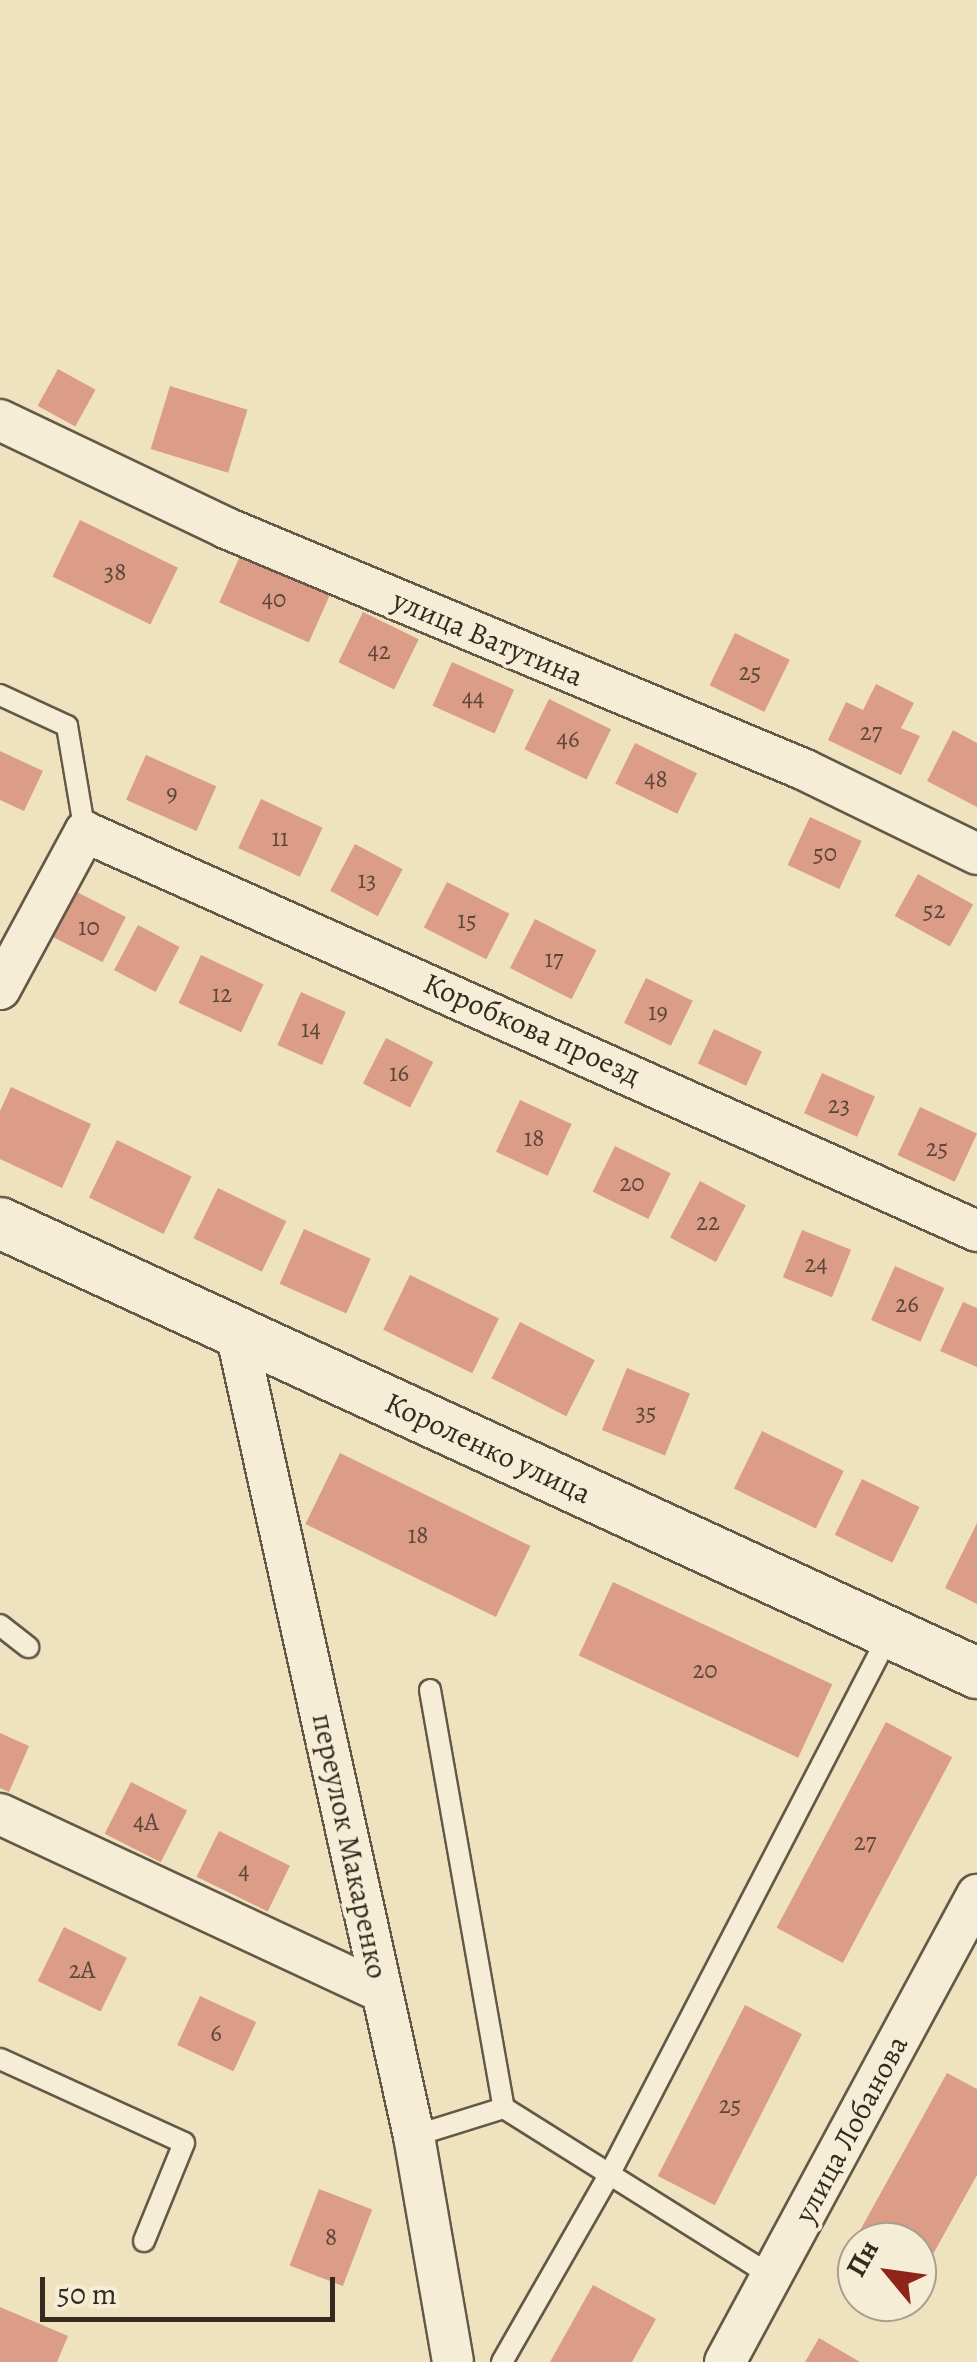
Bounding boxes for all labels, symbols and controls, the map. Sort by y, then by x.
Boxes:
house number: 38 [104,557,126,587]
street label: улица Ватутина [387,582,589,694]
house number: 40 [262,584,286,614]
house number: 42 [367,636,391,666]
house number: 25 [739,657,761,687]
house number: 44 [462,683,484,713]
house number: 27 [860,717,882,747]
house number: 46 [557,724,579,754]
house number: 48 [644,764,668,794]
house number: 9 [166,778,178,808]
house number: 11 [271,823,289,853]
house number: 50 [813,838,837,868]
house number: 13 [358,865,376,895]
house number: 52 [923,895,945,925]
house number: 15 [457,905,477,935]
house number: 10 [78,912,100,942]
house number: 17 [544,944,564,974]
street label: Коробкова проезд [418,965,646,1093]
house number: 12 [212,979,232,1009]
house number: 19 [648,997,668,1027]
house number: 14 [301,1014,321,1044]
house number: 16 [389,1058,409,1088]
house number: 23 [828,1090,850,1120]
house number: 18 [524,1123,544,1153]
house number: 25 [926,1133,948,1163]
house number: 20 [619,1168,645,1198]
house number: 22 [696,1207,720,1237]
house number: 24 [804,1249,828,1279]
house number: 26 [895,1289,919,1319]
street label: Короленко улица [379,1385,597,1511]
house number: 35 [635,1397,657,1427]
house number: 18 [408,1520,428,1550]
house number: 20 [692,1655,718,1685]
street label: переулок Макаренко [304,1710,396,1982]
house number: 4А [133,1807,159,1837]
house number: 27 [854,1827,876,1857]
house number: 4 [238,1856,250,1886]
house number: 2А [69,1955,95,1985]
house number: 6 [210,2018,222,2048]
street label: улица Лобанова [787,2029,915,2229]
house number: 25 [719,2090,741,2120]
house number: 8 [325,2222,337,2252]
north arrow [837,2222,937,2322]
text: Пн [837,2233,888,2284]
scale bar [45,2257,340,2319]
text: 50 m [57,2274,117,2314]

